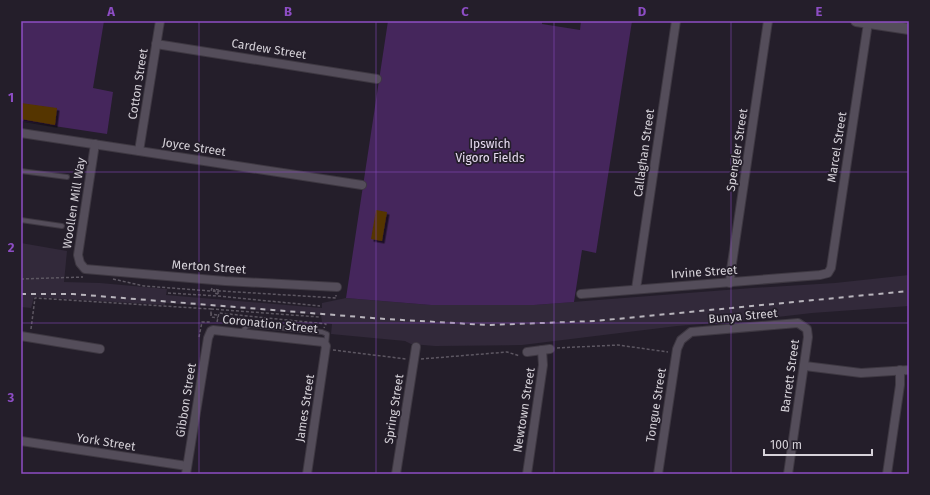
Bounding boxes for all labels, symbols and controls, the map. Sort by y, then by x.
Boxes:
text: A [106,4,115,19]
text: B [284,4,292,19]
text: C [461,4,469,19]
text: D [638,4,647,19]
text: E [816,4,823,19]
street label: Cardew Street [231,36,308,62]
street label: Cotton Street [125,47,151,121]
text: 1 [8,90,14,105]
street label: Callaghan Street [631,107,657,198]
street label: Spengler Street [724,107,751,193]
street label: Marcel Street [824,110,850,183]
street label: Joyce Street [161,135,227,159]
park label: Ipswich Vigoro Fields [455,137,525,165]
street label: Woollen Mill Way [60,156,88,250]
text: 2 [8,240,15,255]
street label: Merton Street [171,257,247,277]
street label: Irvine Street [670,263,738,281]
street label: Bunya Street [708,306,779,326]
street label: Coronation Street [222,312,319,336]
street label: Barrett Street [778,338,802,413]
street label: Gibbon Street [173,361,199,438]
street label: Newtown Street [510,366,538,454]
street label: Tongue Street [643,366,669,443]
street label: James Street [293,372,317,443]
street label: Spring Street [382,372,407,445]
text: 3 [7,390,15,405]
street label: York Street [76,430,137,454]
scale bar [764,431,872,457]
text: 100 m [770,438,802,452]

